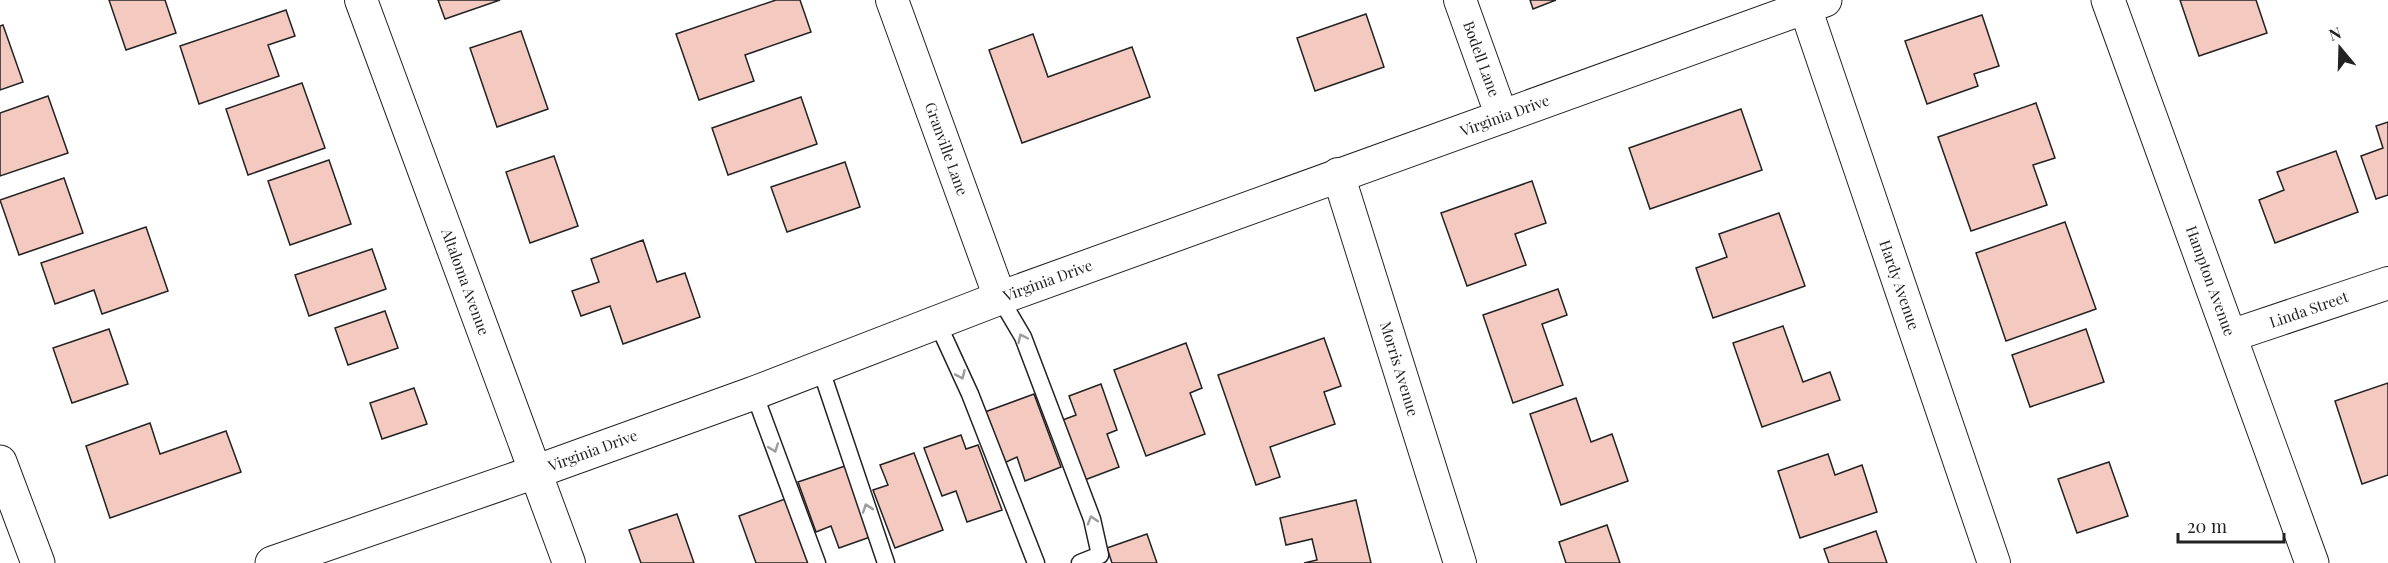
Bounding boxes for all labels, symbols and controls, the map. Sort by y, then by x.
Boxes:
street label: Bodell Lane [1459,18,1505,99]
north arrow [2310,18,2370,78]
text: N [2326,21,2344,45]
street label: Virginia Drive [1456,90,1552,141]
street label: Granville Lane [921,99,973,198]
street label: Hampton Avenue [2182,223,2240,339]
street label: Altaloma Avenue [437,225,495,338]
street label: Hardy Avenue [1875,237,1925,332]
street label: Virginia Drive [999,255,1095,306]
street label: Linda Street [2267,286,2351,332]
street label: Morris Avenue [1376,319,1424,419]
one-way arrow [1018,333,1030,344]
one-way arrow [954,369,966,380]
street label: Virginia Drive [544,425,640,476]
one-way arrow [767,442,780,453]
one-way arrow [862,503,875,514]
scale bar [2178,506,2284,544]
text: 20 m [2187,514,2227,538]
one-way arrow [1087,515,1099,526]

